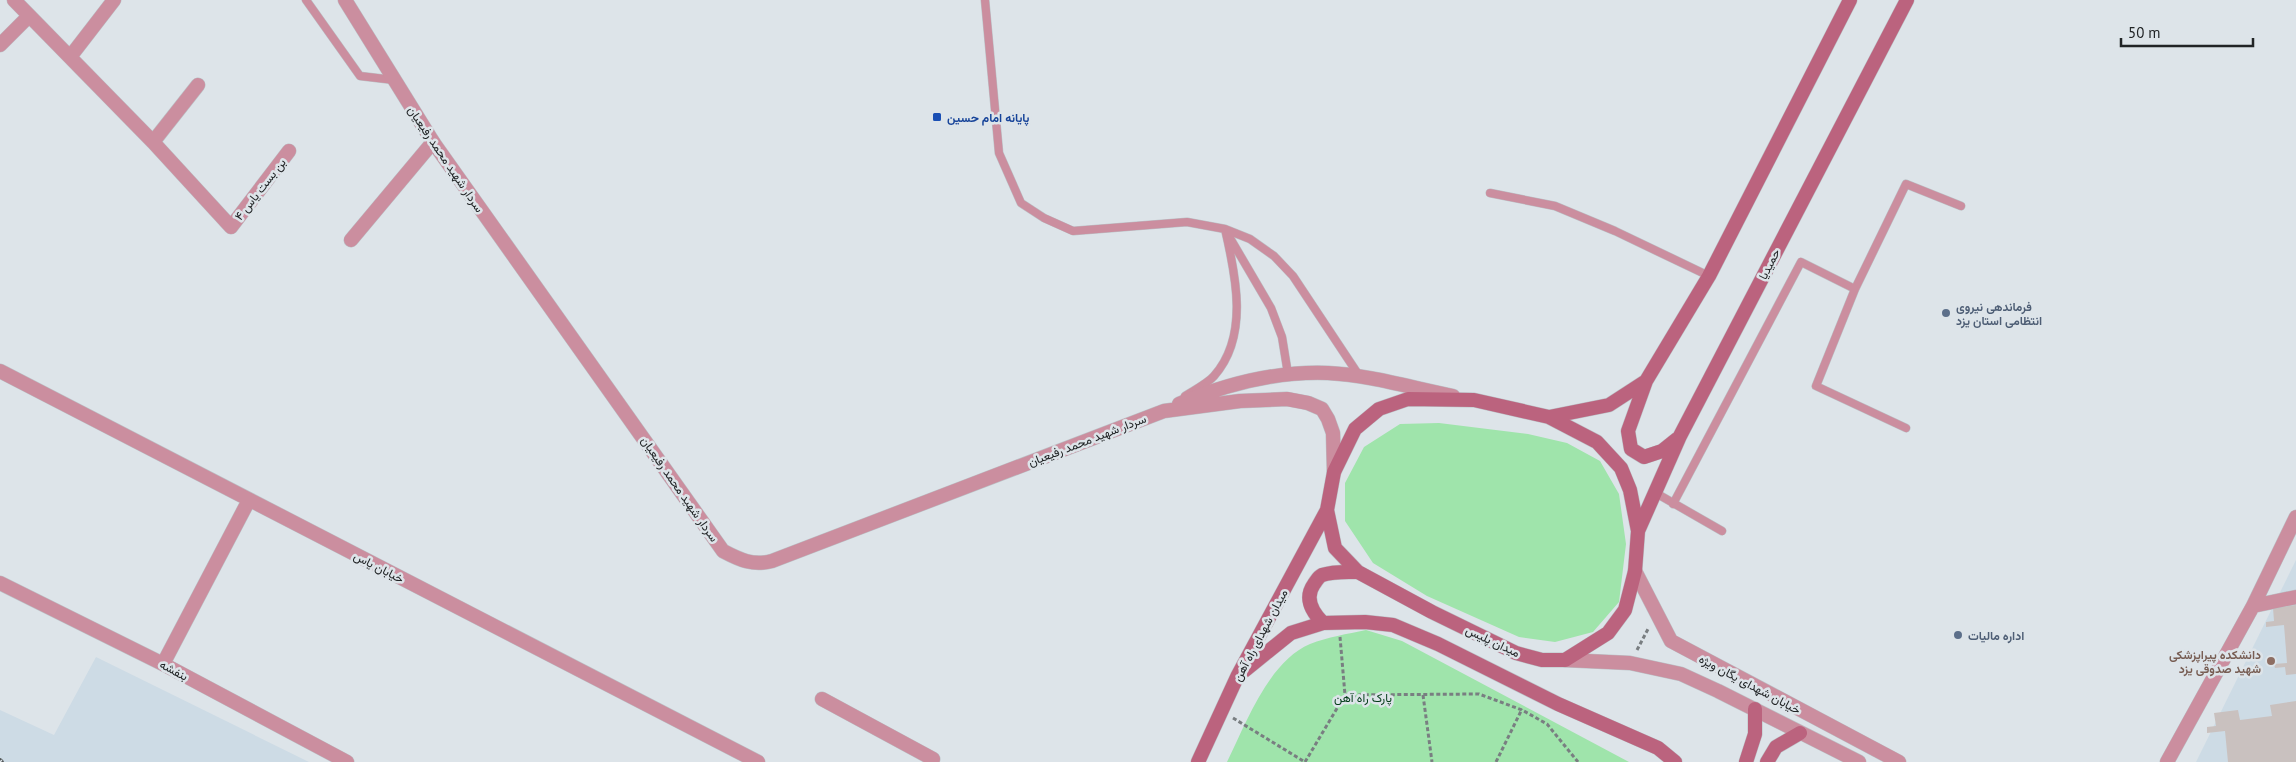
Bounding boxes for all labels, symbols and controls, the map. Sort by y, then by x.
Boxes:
scale bar [2121,15,2254,47]
text: 50 m [2128,23,2161,42]
street label: سردار شهید محمد رفیعیان [404,103,487,216]
place label: پایانه امام حسین [947,110,1030,126]
marker: پایانه امام حسین [931,111,943,123]
street label: بن بست یاس ۴ [231,155,290,224]
street label: حمیدیا [1755,246,1783,282]
place label: فرماندهی نیروی انتظامی استان یزد [1956,299,2042,329]
marker: فرماندهی نیروی انتظامی استان یزد [1940,307,1952,319]
street label: سردار شهید محمد رفیعیان [1026,411,1148,470]
street label: سردار شهید محمد رفیعیان [637,433,722,545]
street label: خیابان یاس [351,548,407,587]
street label: میدان شهدای راه آهن [1229,586,1291,684]
street label: میدان پلیس [1463,622,1522,661]
place label: اداره مالیات [1968,628,2024,644]
marker: اداره مالیات [1952,629,1964,641]
place label: دانشکده پیراپزشکی شهید صدوقی یزد [2169,647,2261,677]
street label: خیابان شهدای یگان ویژه [1696,651,1803,718]
marker: دانشکده پیراپزشکی شهید صدوقی یزد [2265,655,2277,667]
street label: بنفشه [157,656,191,684]
park label: پارک راه آهن [1334,690,1392,706]

